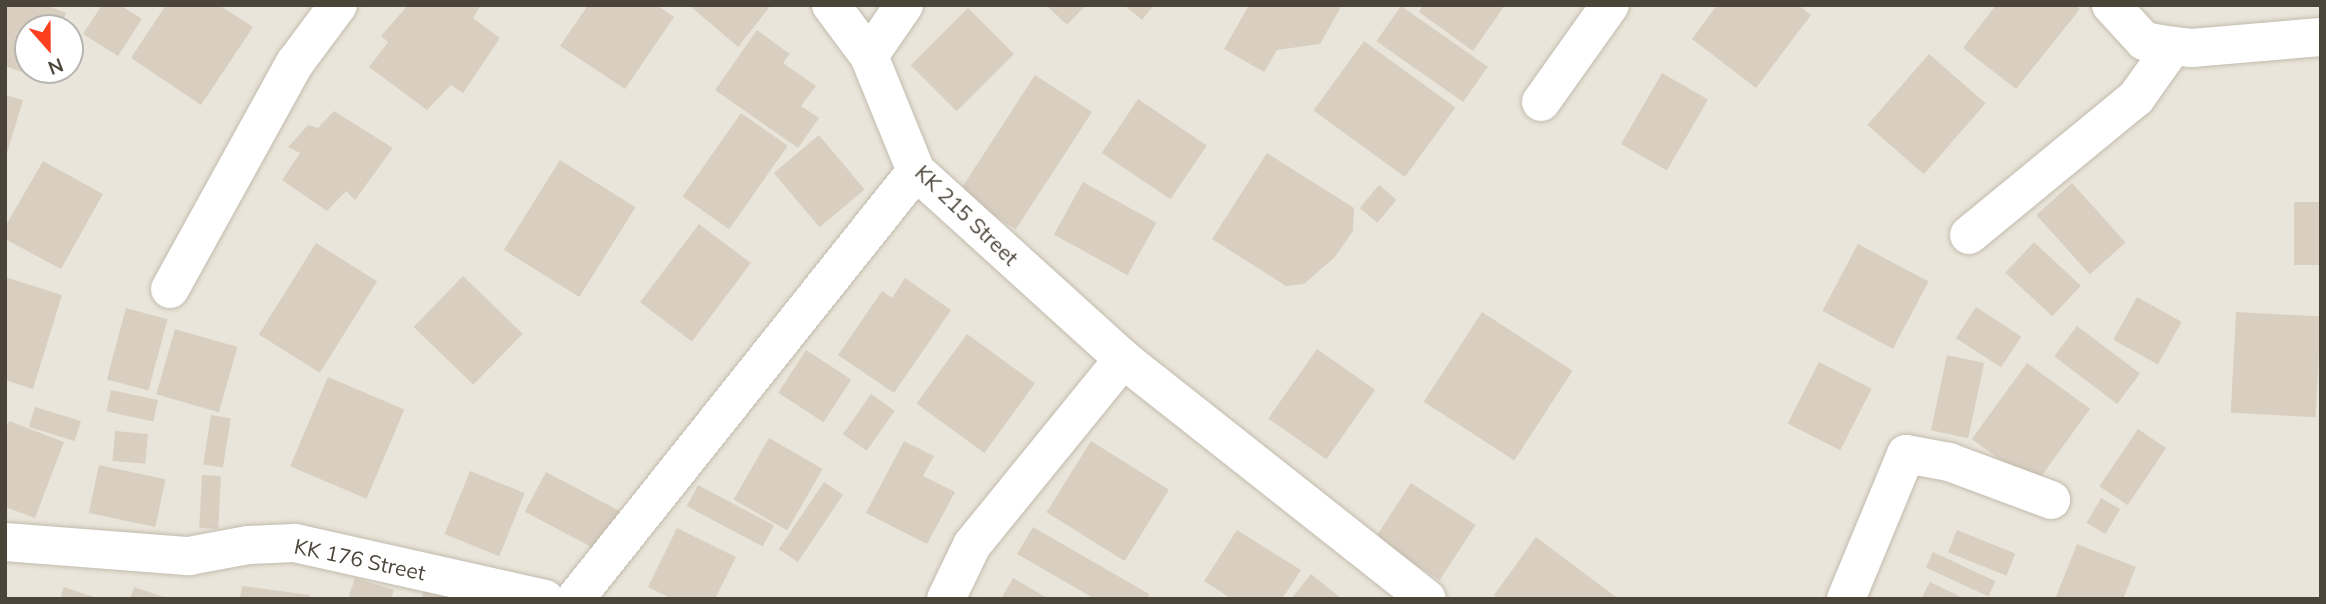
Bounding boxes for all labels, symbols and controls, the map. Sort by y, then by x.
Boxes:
north arrow [14,14,84,84]
text: N [45,53,67,81]
street label: KK 215 Street [910,160,1024,270]
street label: KK 176 Street [292,533,428,585]

